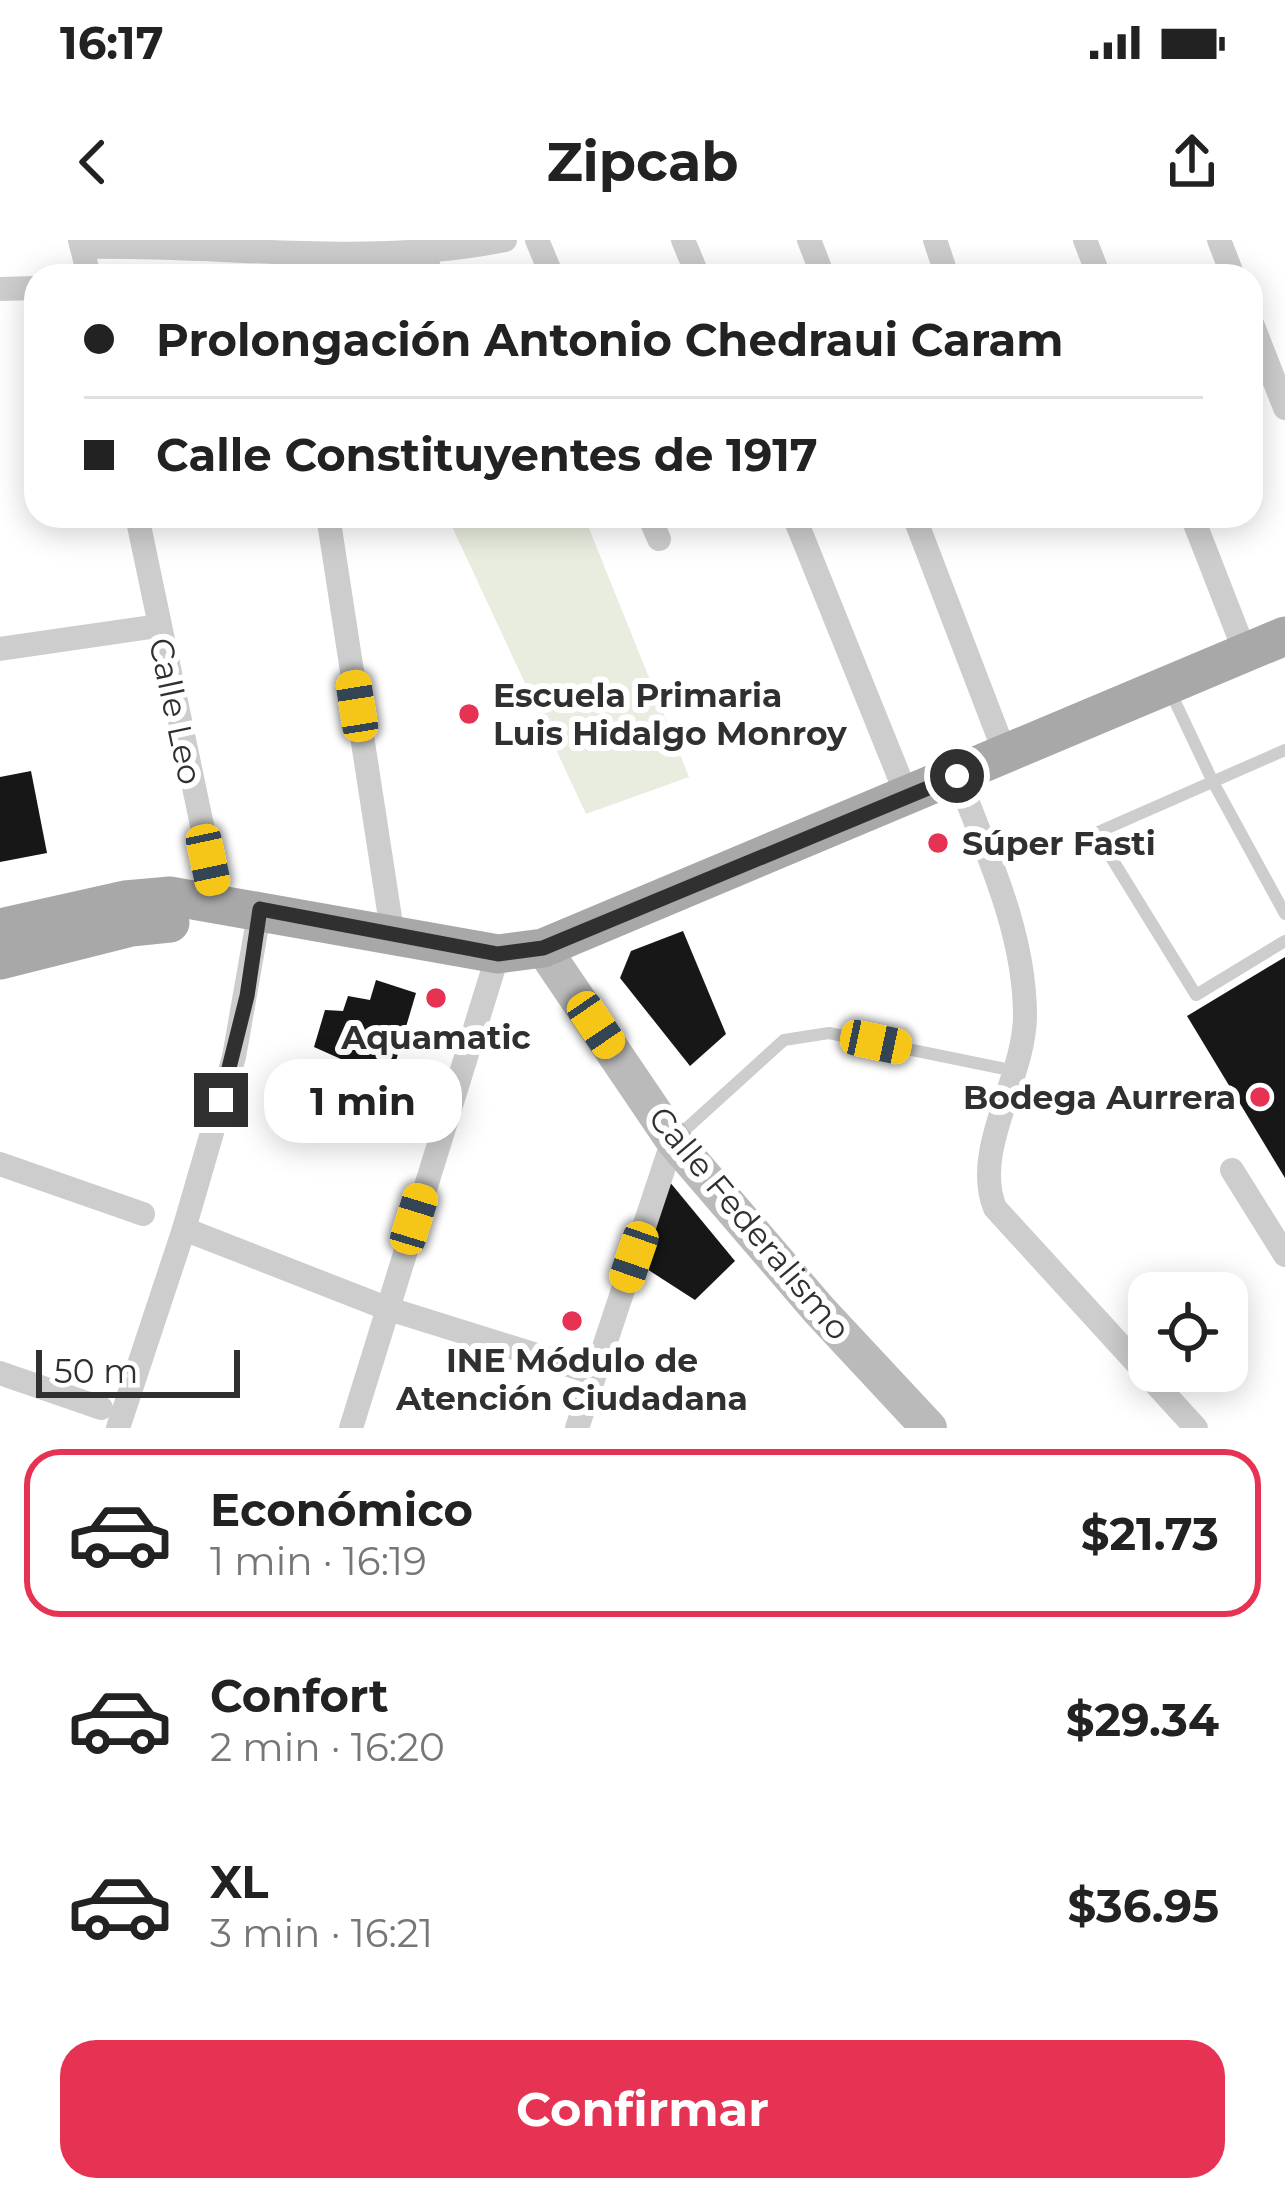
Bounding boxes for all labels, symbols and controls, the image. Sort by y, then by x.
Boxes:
text: 16:17 [60,15,164,70]
icon: back [60,129,126,195]
text: Zipcab [546,129,739,195]
icon: share [1159,129,1225,195]
text: Prolongación Antonio Chedraui Caram [156,312,1063,367]
text: Calle Constituyentes de 1917 [156,427,818,482]
street label: Calle Leo [141,634,211,788]
car [334,668,380,744]
place label: Escuela Primaria Luis Hidalgo Monroy [493,675,847,753]
marker: Escuela Primaria Luis Hidalgo Monroy [456,701,482,727]
route start [930,749,984,803]
car [183,821,233,899]
place label: Súper Fasti [962,823,1156,863]
marker: Súper Fasti [925,830,951,856]
marker: Aquamatic [423,985,449,1011]
car [561,985,631,1065]
place label: Aquamatic [340,1017,531,1057]
car [837,1017,915,1067]
callout: 1 min [263,1058,461,1142]
route end [194,1073,248,1127]
text: 1 min [310,1077,416,1125]
place label: Bodega Aurrera [963,1077,1236,1117]
marker: Bodega Aurrera [1247,1084,1273,1110]
street label: Calle Federalismo [641,1098,859,1348]
car [386,1179,442,1259]
car [605,1217,663,1297]
map controls [1128,1272,1248,1392]
button: locate [1128,1272,1248,1392]
marker: INE Módulo de Atención Ciudadana [559,1308,585,1334]
place label: INE Módulo de Atención Ciudadana [395,1340,748,1418]
scale bar [36,1344,240,1397]
text: 50 m [54,1351,138,1391]
icon: car [66,1479,174,1587]
text: Económico [210,1482,473,1537]
text: $21.73 [1081,1506,1219,1561]
text: 1 min · 16:19 [210,1537,427,1585]
icon: car [66,1665,174,1773]
text: Confort [210,1668,389,1723]
text: $29.34 [1066,1692,1219,1747]
text: 2 min · 16:20 [210,1723,445,1771]
icon: car [66,1851,174,1959]
text: XL [210,1854,268,1909]
text: $36.95 [1067,1878,1219,1933]
text: 3 min · 16:21 [210,1909,433,1957]
button: Confirmar [60,2040,1225,2178]

